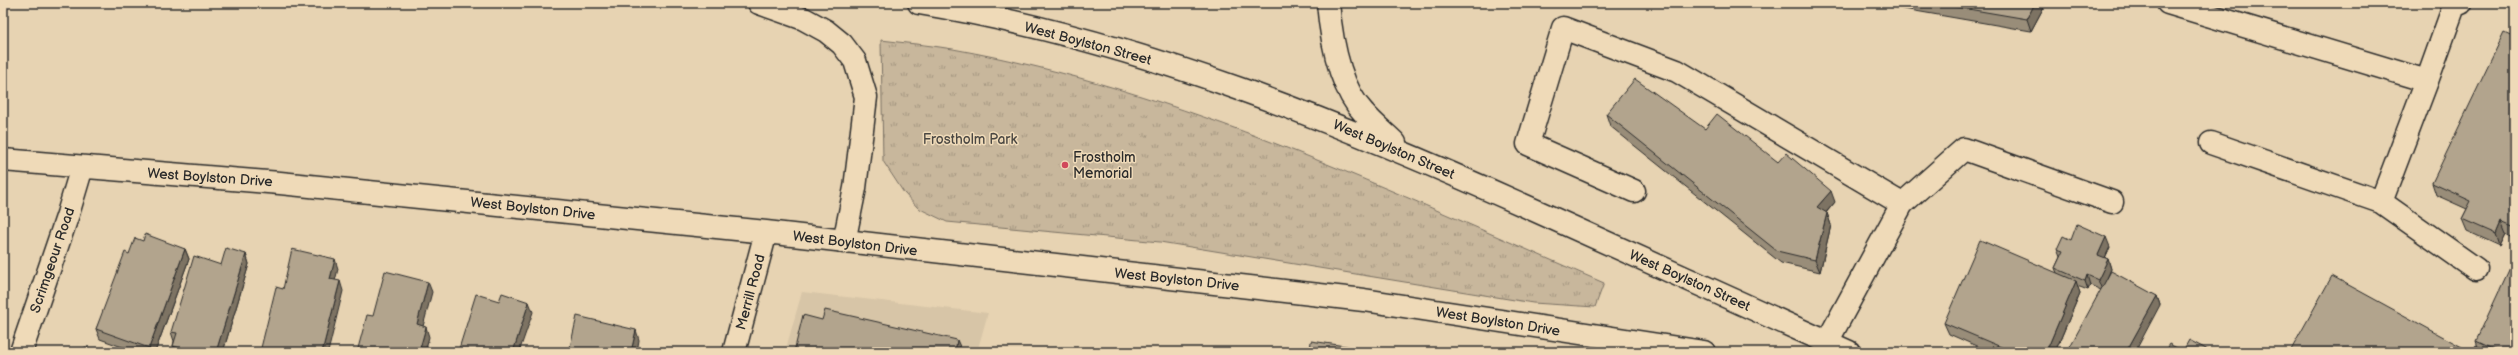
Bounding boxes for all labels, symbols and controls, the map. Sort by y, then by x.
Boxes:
street label: West Boylston Street [1023,18,1154,69]
street label: West Boylston Street [1330,116,1458,183]
park label: Frostholm Park [923,131,1017,148]
place label: Frostholm Memorial [1073,149,1136,182]
marker: Frostholm Memorial [1060,160,1070,170]
street label: West Boylston Drive [147,165,273,190]
street label: West Boylston Drive [470,193,596,224]
street label: Scrimgeour Road [26,205,79,315]
street label: West Boylston Drive [792,227,918,260]
street label: West Boylston Street [1627,246,1754,315]
street label: Merrill Road [732,252,769,332]
street label: West Boylston Drive [1114,264,1240,295]
street label: West Boylston Drive [1435,303,1561,340]

